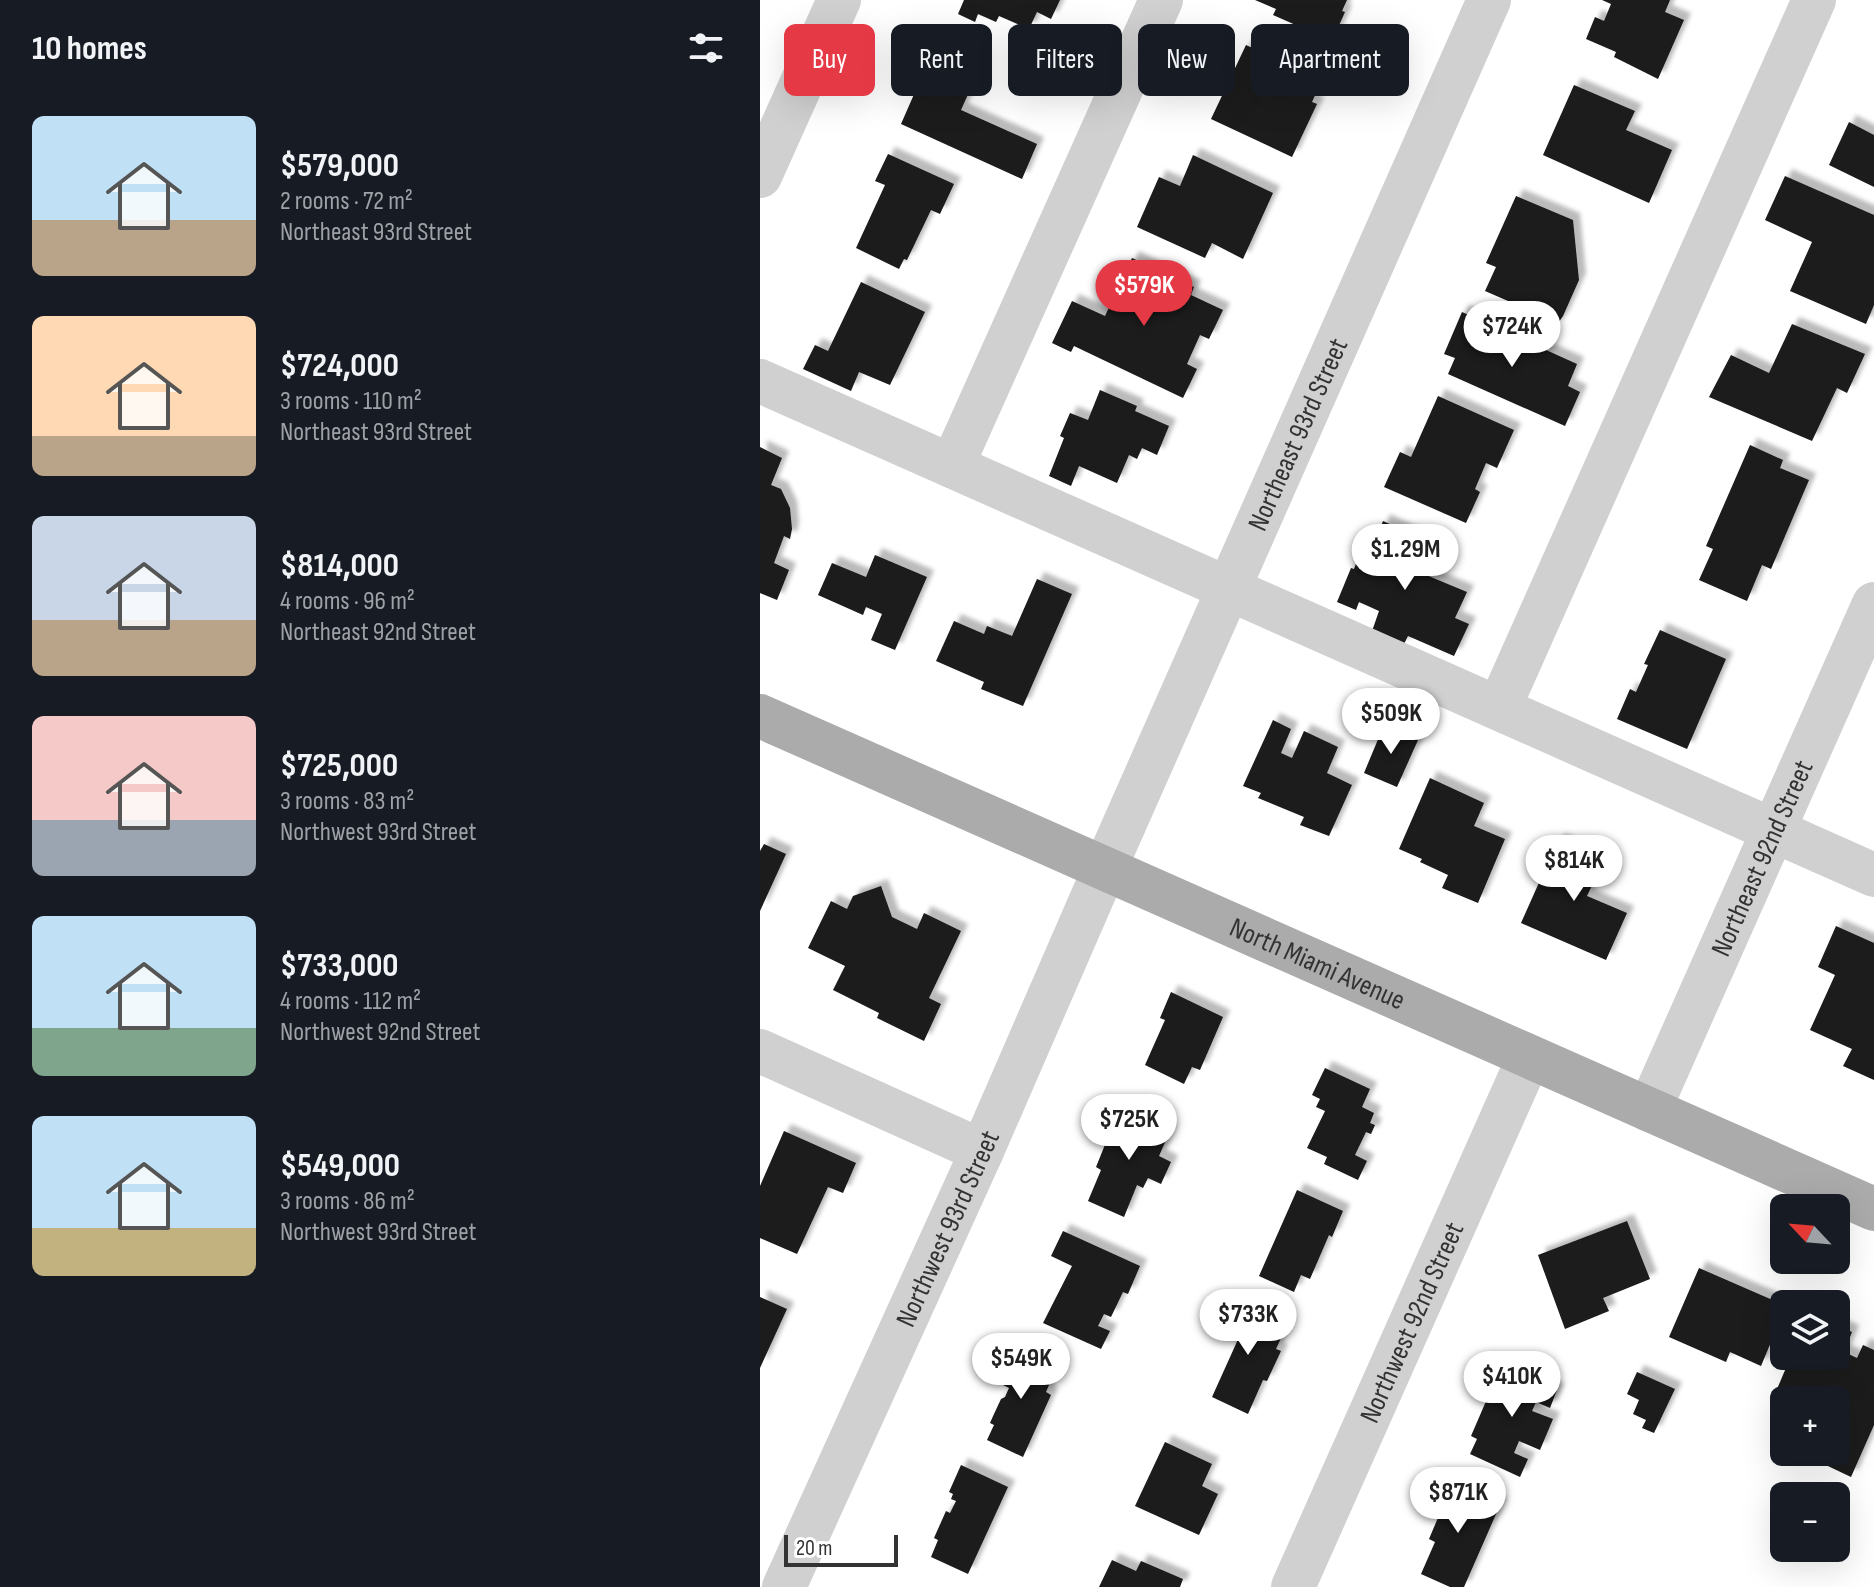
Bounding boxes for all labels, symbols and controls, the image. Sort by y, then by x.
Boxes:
chip: Buy [784,24,875,96]
chip: Rent [891,24,992,96]
chip: Filters [1008,24,1122,96]
chip: New [1138,24,1235,96]
chip: Apartment [1251,24,1409,96]
icon: filters [684,26,728,70]
text: 10 homes [32,28,147,69]
text: $579,000 [280,145,399,186]
icon: home [96,148,192,244]
text: 2 rooms · 72 m² [280,186,413,217]
text: Northeast 93rd Street [280,217,472,248]
pin: $579K [1088,260,1200,328]
text: $579K [1113,270,1175,301]
pin: $724K [1456,301,1568,369]
text: $724K [1482,311,1542,342]
street label: Northeast 93rd Street [1241,333,1355,536]
text: $724,000 [280,345,399,386]
icon: home [96,348,192,444]
text: 3 rooms · 110 m² [280,386,422,417]
text: Northeast 93rd Street [280,417,472,448]
pin: $1.29M [1340,524,1470,592]
text: $1.29M [1370,534,1440,565]
text: $814,000 [280,545,399,586]
icon: home [96,548,192,644]
text: 4 rooms · 96 m² [280,586,415,617]
text: Northeast 92nd Street [280,617,476,648]
pin: $509K [1335,688,1447,756]
text: $509K [1360,698,1422,729]
text: $725,000 [280,745,398,786]
icon: home [96,748,192,844]
street label: Northeast 92nd Street [1705,755,1820,962]
text: 3 rooms · 83 m² [280,786,414,817]
text: Northwest 93rd Street [280,817,477,848]
pin: $814K [1518,835,1630,903]
text: $814K [1544,845,1604,876]
street label: North Miami Avenue [1225,911,1410,1017]
text: $733,000 [280,945,399,986]
icon: home [96,948,192,1044]
text: 4 rooms · 112 m² [280,986,421,1017]
text: Northwest 92nd Street [280,1017,480,1048]
pin: $725K [1073,1094,1185,1162]
text: $725K [1099,1104,1159,1135]
street label: Northwest 93rd Street [889,1126,1007,1332]
text: $549,000 [280,1145,400,1186]
icon: home [96,1148,192,1244]
text: 3 rooms · 86 m² [280,1186,415,1217]
north arrow [1770,1194,1850,1274]
map controls [1770,1194,1850,1562]
text: Northwest 93rd Street [280,1217,477,1248]
street label: Northwest 92nd Street [1353,1217,1471,1428]
pin: $733K [1192,1289,1304,1357]
button: layers [1770,1290,1850,1370]
text: $733K [1218,1299,1278,1330]
pin: $549K [965,1333,1077,1401]
text: $549K [990,1343,1052,1374]
pin: $410K [1456,1351,1568,1419]
text: $410K [1482,1361,1542,1392]
button: + [1770,1386,1850,1466]
pin: $871K [1402,1467,1514,1535]
text: $871K [1428,1477,1488,1508]
button: − [1770,1482,1850,1562]
scale bar [784,1531,898,1567]
text: 20 m [796,1535,833,1562]

